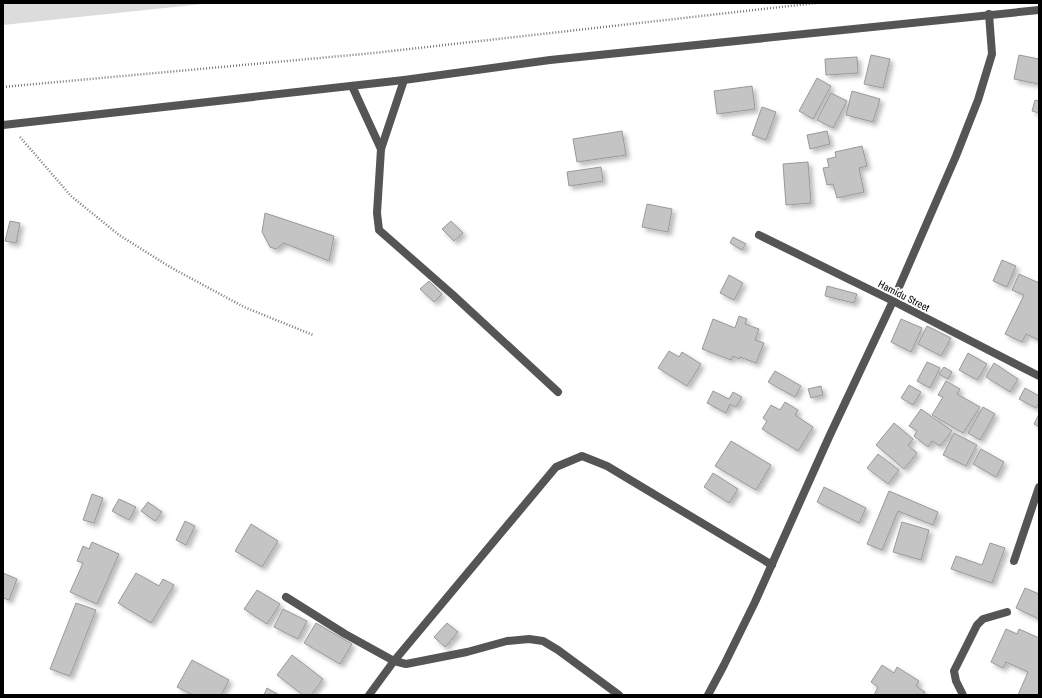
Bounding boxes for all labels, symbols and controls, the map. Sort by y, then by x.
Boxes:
street label: Hamidu Street [876,278,932,314]

